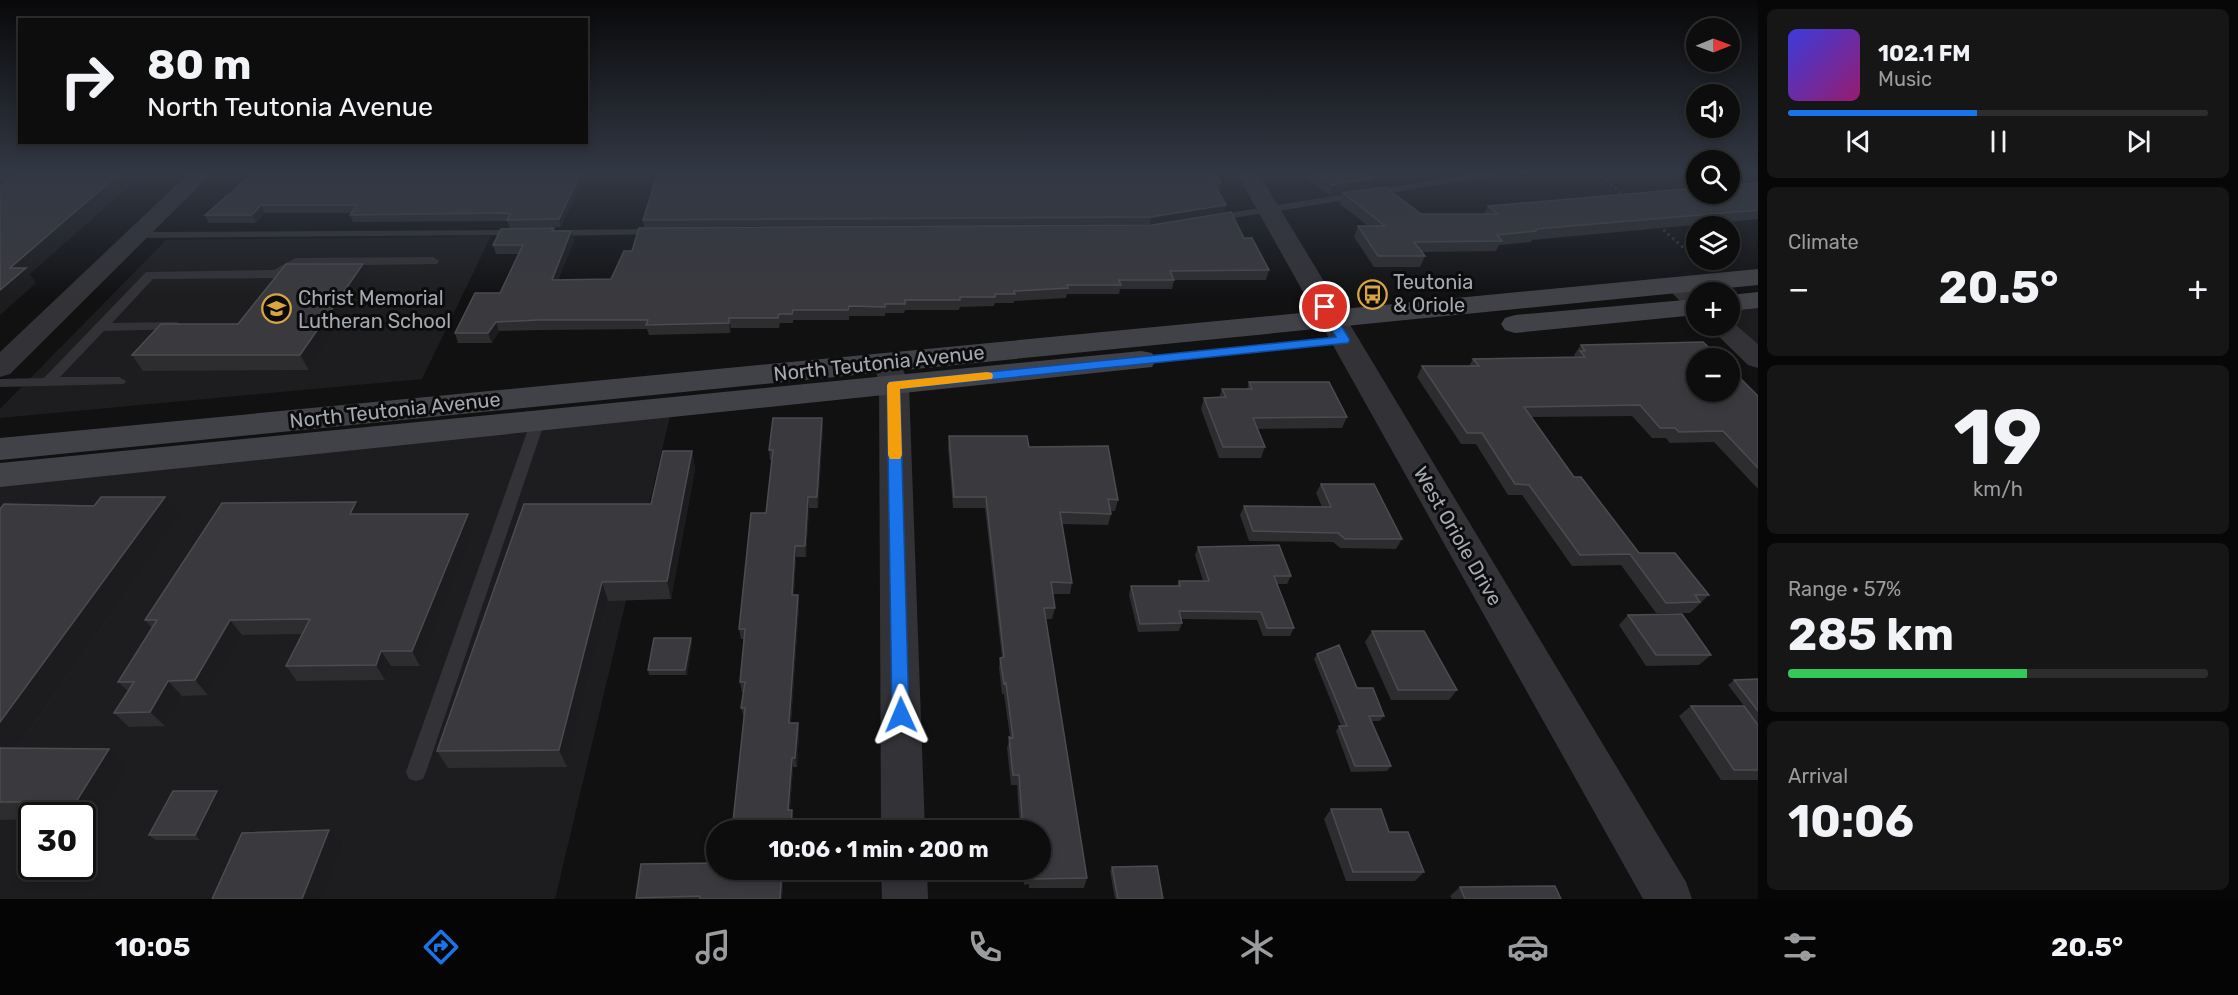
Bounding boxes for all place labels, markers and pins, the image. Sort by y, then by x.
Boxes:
place label: Teutonia & Oriole [1393,270,1473,317]
bus stop icon: Teutonia & Oriole [1356,278,1388,310]
pin [1299,281,1350,332]
place label: Christ Memorial Lutheran School [298,286,451,333]
school or university icon: Christ Memorial Lutheran School [261,293,293,325]

